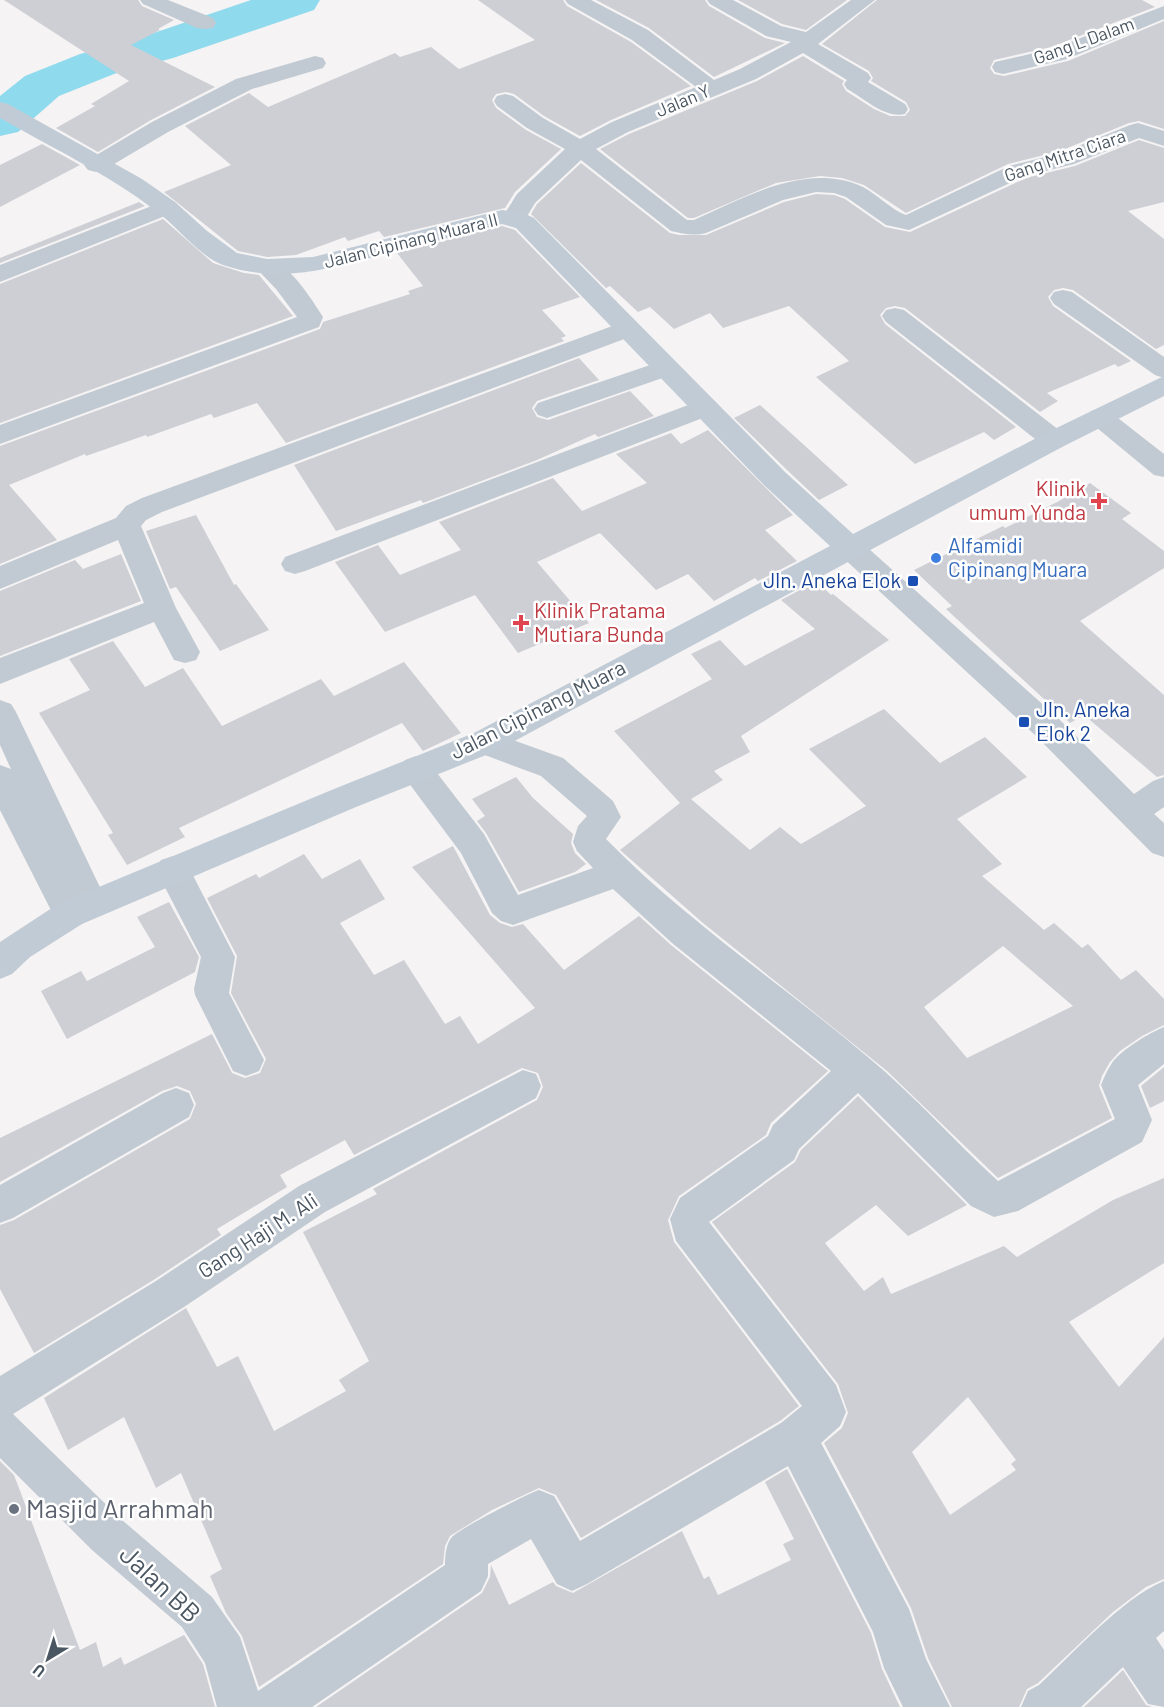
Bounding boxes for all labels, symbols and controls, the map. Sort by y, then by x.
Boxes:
street label: Gang L Dalam [1030,12,1137,68]
street label: Jalan Y [652,79,713,121]
street label: Gang Mitra Ciara [1001,124,1128,186]
street label: Jalan Cipinang Muara II [322,208,500,272]
place label: Klinik umum Yunda [969,475,1086,524]
marker: Klinik umum Yunda [1090,492,1108,510]
place label: Alfamidi Cipinang Muara [948,532,1087,581]
marker: Alfamidi Cipinang Muara [929,551,943,565]
place label: Jln. Aneka Elok [763,567,901,592]
marker: Jln. Aneka Elok [906,574,920,588]
place label: Klinik Pratama Mutiara Bunda [534,597,666,646]
marker: Klinik Pratama Mutiara Bunda [512,614,530,632]
street label: Jalan Cipinang Muara [446,654,629,764]
place label: Jln. Aneka Elok 2 [1036,696,1130,745]
marker: Jln. Aneka Elok 2 [1017,715,1031,729]
street label: Gang Haji M. Ali [193,1187,322,1283]
place label: Masjid Arrahmah [26,1492,214,1523]
marker: Masjid Arrahmah [7,1502,21,1516]
street label: Jalan BB [114,1538,208,1628]
north arrow [18,1629,78,1689]
text: U [29,1661,48,1682]

